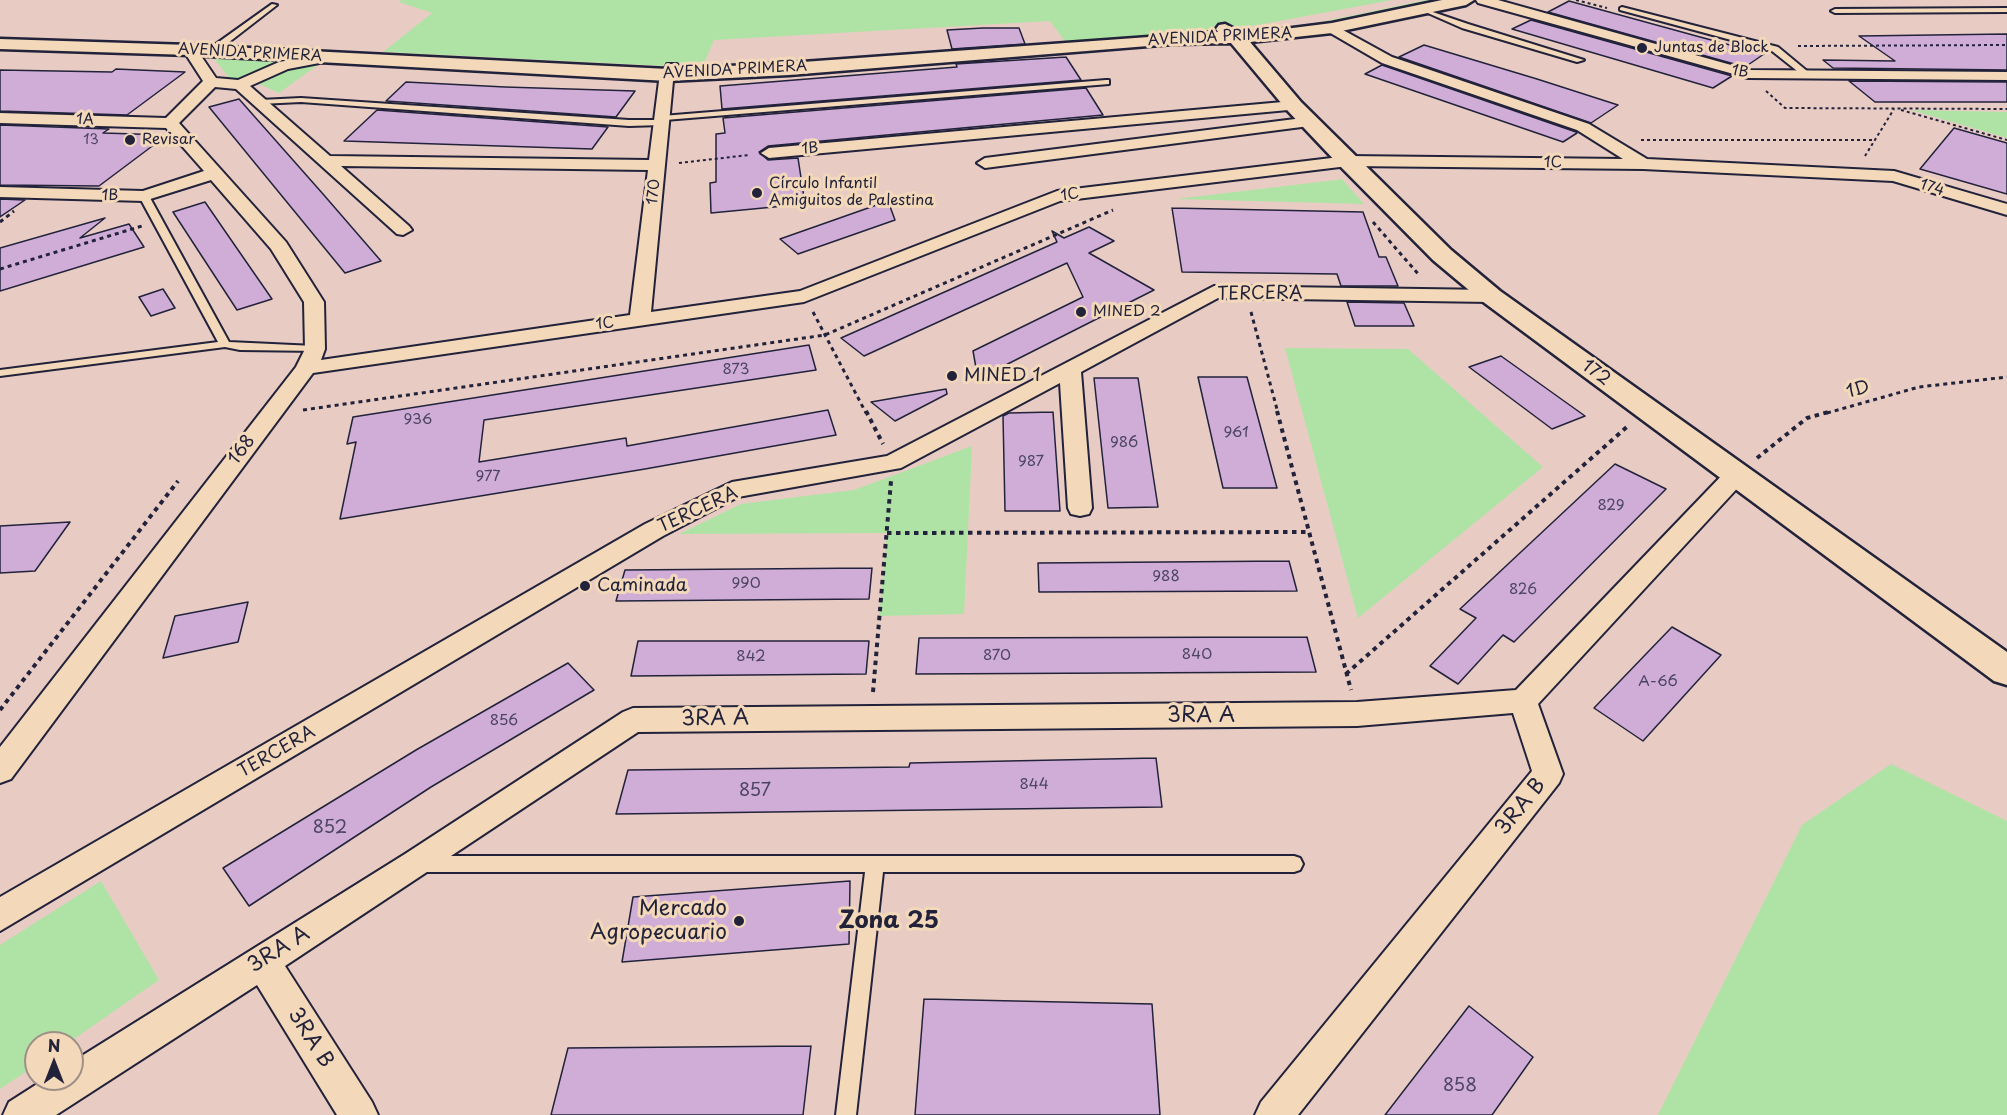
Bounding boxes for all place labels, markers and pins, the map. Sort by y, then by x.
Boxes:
place label: Juntas de Block [1654,39,1769,57]
marker: Juntas de Block [1635,41,1649,55]
place label: Revisar [142,131,195,149]
marker: Revisar [123,133,137,147]
place label: Círculo Infantil Amiguitos de Palestina [769,175,934,210]
marker: Círculo Infantil Amiguitos de Palestina [750,186,764,200]
place label: MINED 2 [1093,303,1161,321]
marker: MINED 2 [1074,305,1088,319]
place label: MINED 1 [964,365,1040,387]
marker: MINED 1 [945,369,959,383]
place label: Caminada [597,575,687,597]
marker: Caminada [578,579,592,593]
place label: Mercado Agropecuario [590,896,727,946]
marker: Mercado Agropecuario [732,914,746,928]

